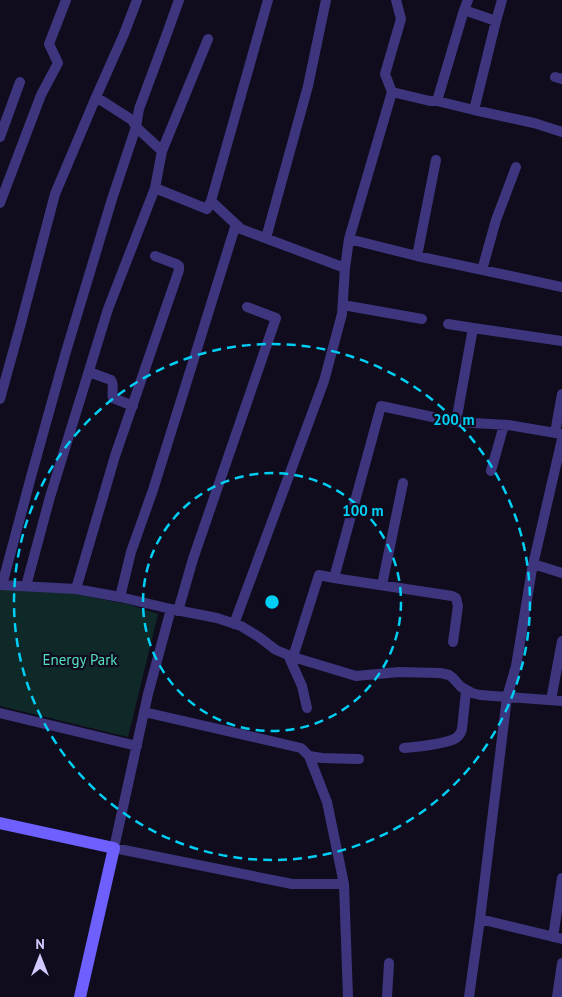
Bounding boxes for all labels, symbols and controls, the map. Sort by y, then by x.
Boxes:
text: 200 m [433,410,475,429]
text: 100 m [342,501,384,520]
centre of rings [263,593,281,611]
park label: Energy Park [42,650,118,669]
north arrow [15,932,65,982]
text: N [35,935,45,953]

